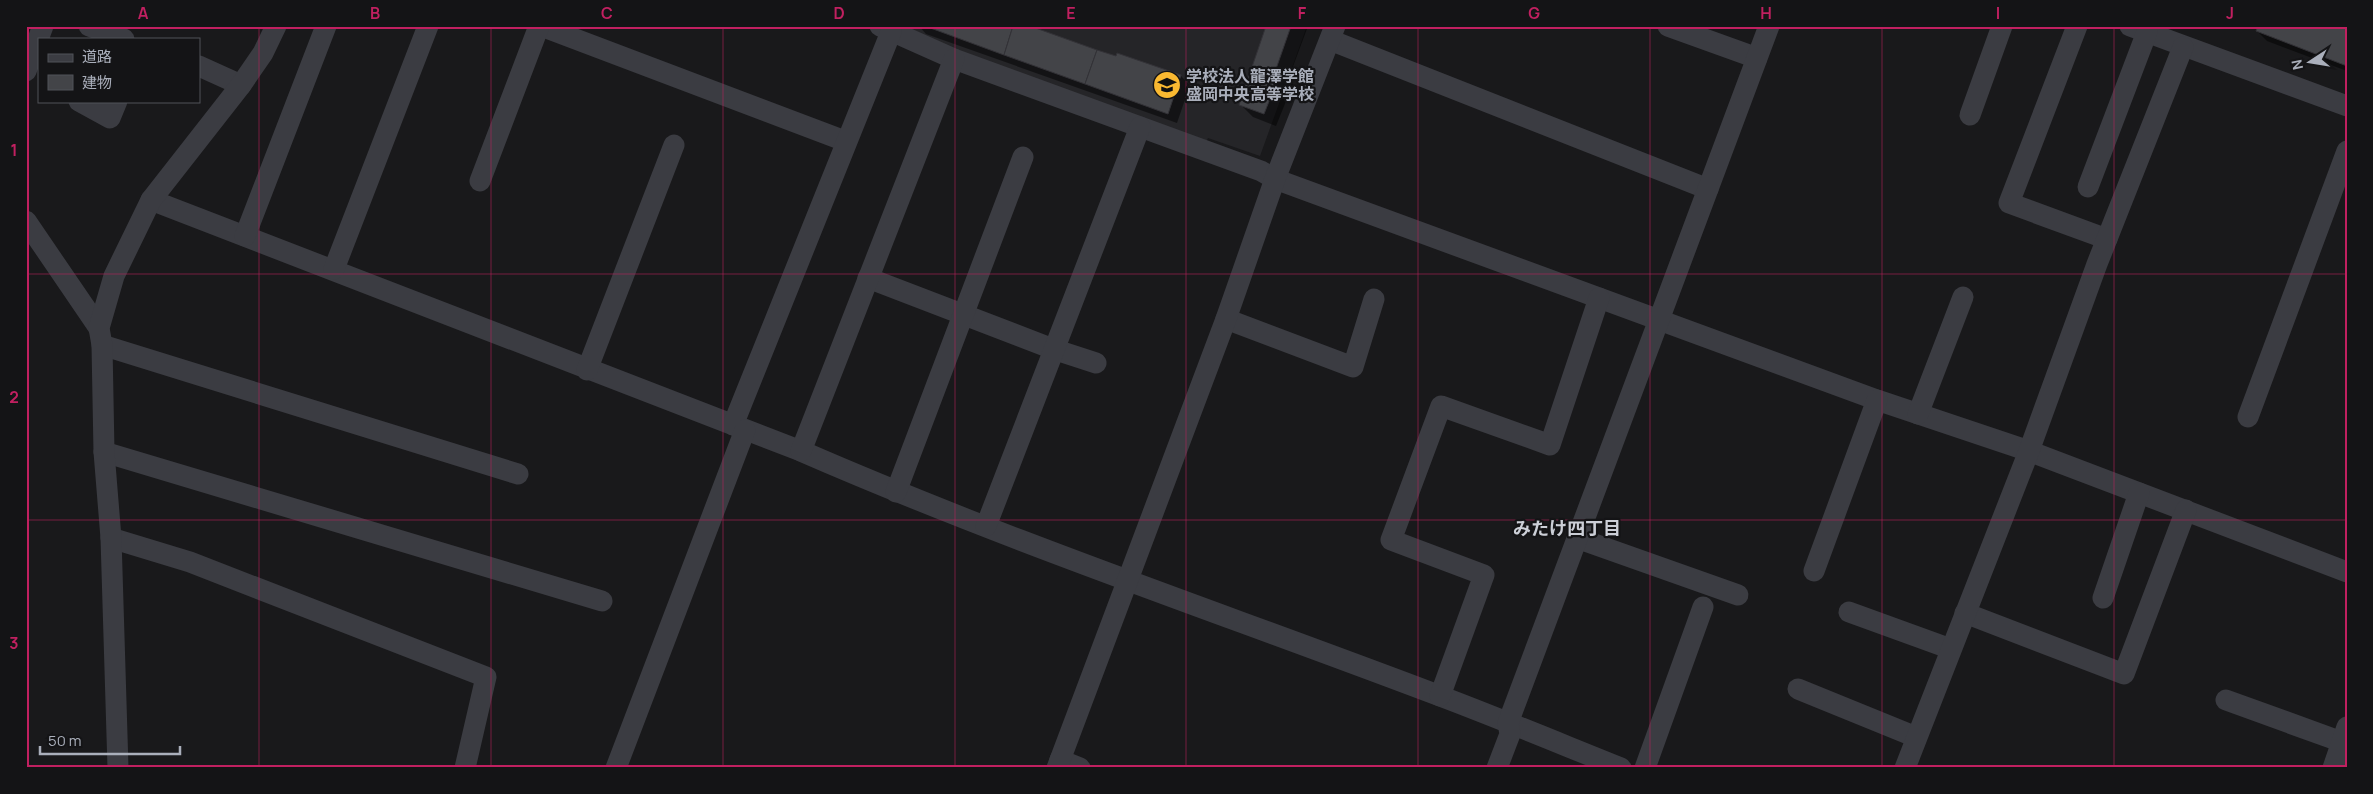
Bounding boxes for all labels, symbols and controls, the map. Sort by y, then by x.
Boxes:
text: A [138,2,149,24]
text: B [370,2,380,24]
text: C [601,2,613,24]
text: D [833,2,845,24]
text: E [1066,2,1076,24]
text: F [1298,2,1307,24]
text: G [1528,2,1540,24]
text: H [1760,2,1772,24]
text: I [1996,2,2000,24]
text: J [2226,2,2234,24]
legend [38,38,200,102]
north arrow [2286,38,2336,88]
text: 道路 [82,46,112,67]
text: N [2286,58,2307,72]
place label: 学校法人龍澤学館 盛岡中央高等学校 [1186,65,1314,105]
school or university icon: 学校法人龍澤学館 盛岡中央高等学校 [1152,70,1182,100]
text: 建物 [82,72,112,93]
text: 1 [10,139,18,161]
text: 2 [9,386,19,408]
district label: みたけ四丁目 [1513,516,1621,540]
text: 3 [9,632,19,654]
scale bar [40,724,180,756]
text: 50 m [48,730,82,751]

